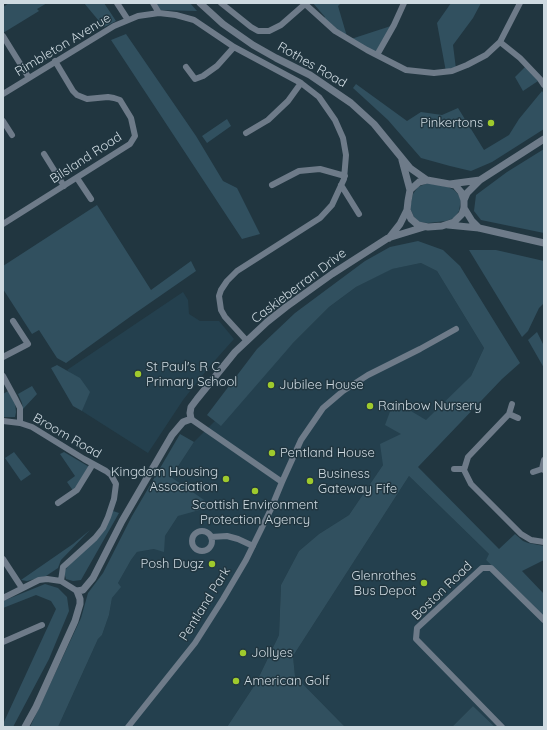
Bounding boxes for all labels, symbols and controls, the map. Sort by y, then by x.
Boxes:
street label: Rimbleton Avenue [12,10,114,80]
street label: Rothes Road [275,39,349,91]
place label: Pinkertons [420,115,483,131]
marker: Pinkertons [486,118,496,128]
street label: Bilsland Road [47,129,125,187]
street label: Caskieberran Drive [248,245,350,327]
place label: St Paul's R C Primary School [146,359,237,390]
marker: St Paul's R C Primary School [133,369,143,379]
place label: Jubilee House [279,377,364,393]
marker: Jubilee House [266,380,276,390]
place label: Rainbow Nursery [378,398,482,414]
marker: Rainbow Nursery [365,401,375,411]
street label: Broom Road [30,410,104,462]
place label: Pentland House [280,445,375,461]
marker: Pentland House [267,448,277,458]
place label: Kingdom Housing Association [111,464,218,495]
place label: Business Gateway Fife [318,466,397,497]
marker: Kingdom Housing Association [221,474,231,484]
marker: Business Gateway Fife [305,476,315,486]
marker: Scottish Environment Protection Agency [250,486,260,496]
place label: Scottish Environment Protection Agency [192,497,318,528]
place label: Posh Dugz [141,556,204,572]
street label: Boston Road [409,558,475,624]
marker: Posh Dugz [207,559,217,569]
street label: Pentland Park [176,564,234,644]
place label: Glenrothes Bus Depot [351,568,416,599]
marker: Glenrothes Bus Depot [419,578,429,588]
place label: Jollyes [251,645,293,661]
marker: Jollyes [238,648,248,658]
place label: American Golf [244,673,330,689]
marker: American Golf [231,676,241,686]

